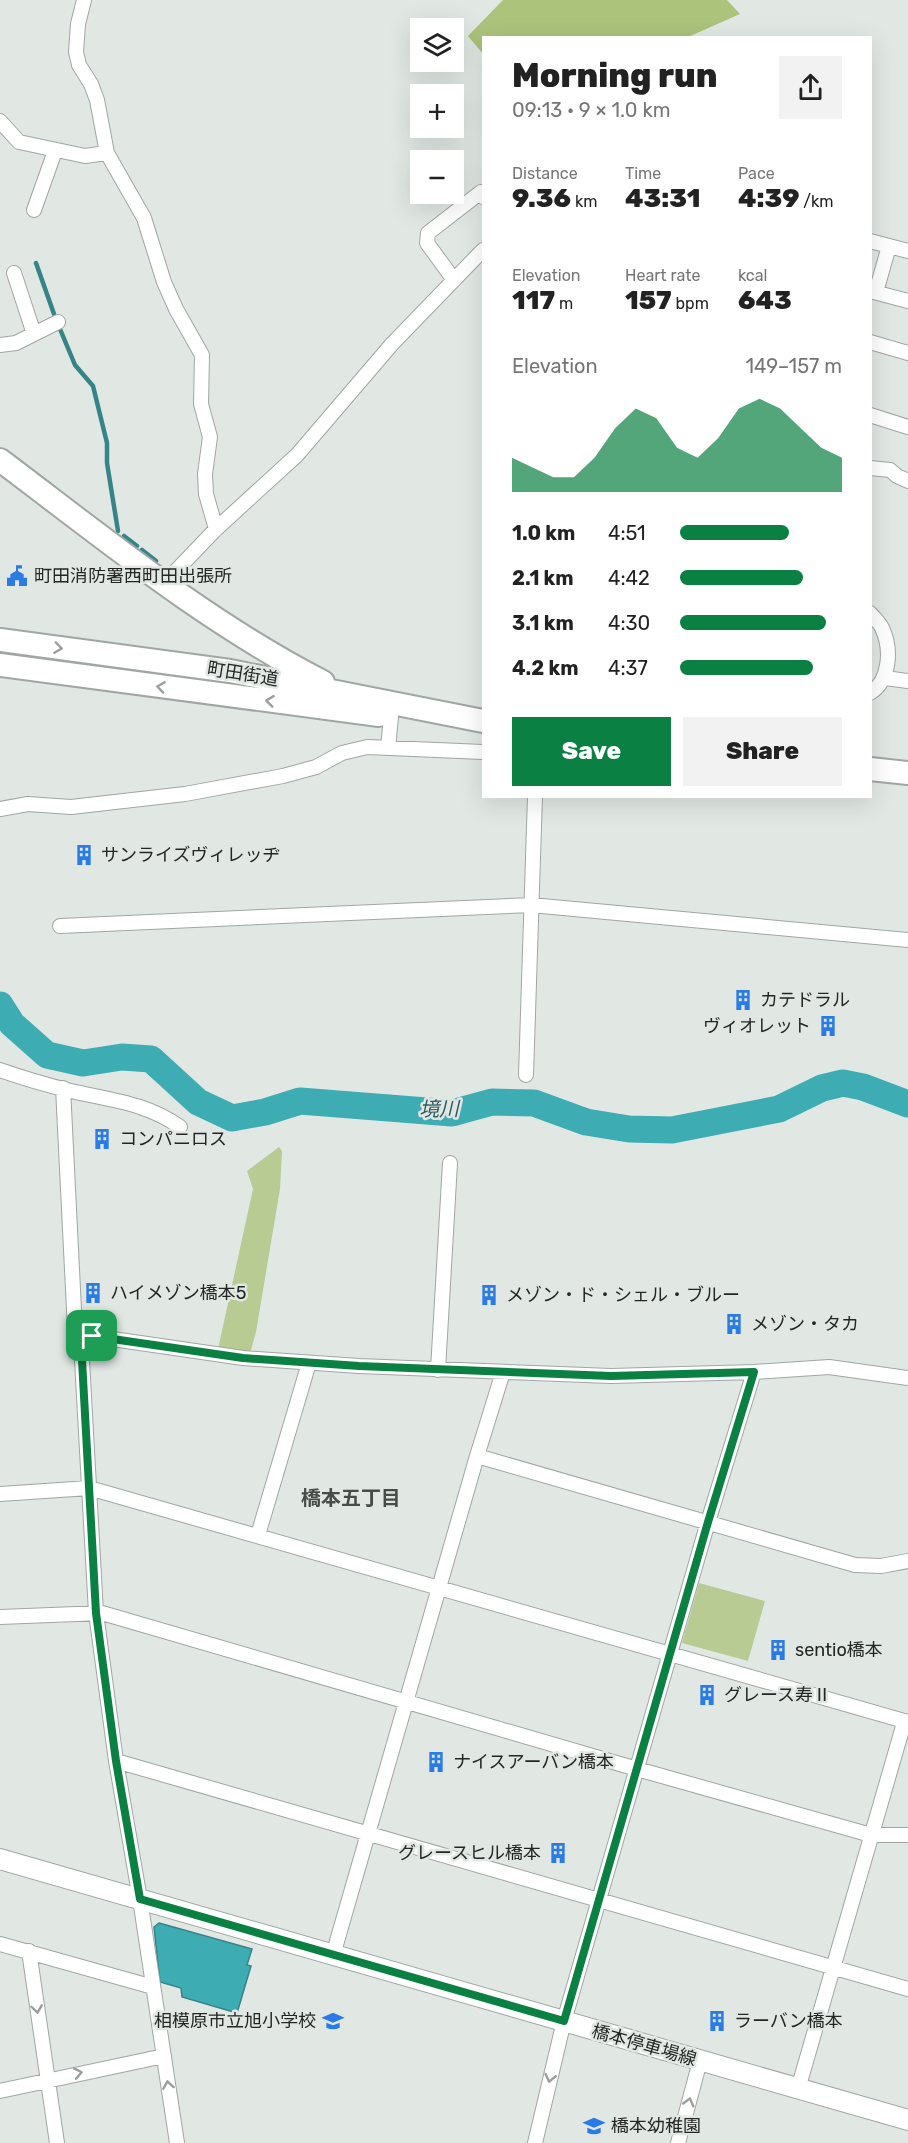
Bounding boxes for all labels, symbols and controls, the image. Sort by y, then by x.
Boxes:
map controls [410,18,464,204]
button: layers [410,18,464,72]
text: Morning run [512,56,717,95]
button: share [779,56,842,119]
button: + [410,84,464,138]
text: 09:13 · 9 × 1.0 km [512,98,671,122]
button: − [410,150,464,204]
text: Distance [512,164,578,183]
text: Time [625,164,661,183]
text: Pace [738,164,775,183]
text: 9.36 [512,183,571,214]
text: 43:31 [625,183,700,214]
text: 4:39 [738,183,799,214]
text: km [571,192,597,211]
text: /km [799,192,834,211]
text: Elevation [512,266,581,285]
text: Heart rate [625,266,700,285]
text: kcal [738,266,767,285]
text: 117 [512,285,555,316]
text: 157 [625,285,672,316]
text: 643 [738,285,792,316]
text: m [555,294,573,313]
text: bpm [672,294,709,313]
text: Elevation [512,354,598,378]
text: 149–157 m [745,354,842,378]
text: 1.0 km [512,521,575,545]
text: 4:51 [608,521,646,545]
public building icon: 町田消防署西町田出張所 [5,564,29,588]
place label: 町田消防署西町田出張所 [34,565,232,587]
text: 2.1 km [512,566,574,590]
text: 4:42 [608,566,650,590]
text: 3.1 km [512,611,574,635]
text: 4:30 [608,611,650,635]
one-way arrow [53,642,63,654]
text: 4.2 km [512,656,578,680]
text: 4:37 [608,656,648,680]
street label: 町田街道 [206,658,280,690]
one-way arrow [157,681,166,693]
one-way arrow [266,696,275,708]
button: Save [512,717,671,786]
button: Share [683,717,842,786]
building icon: サンライズヴィレッヂ [72,843,96,867]
place label: サンライズヴィレッヂ [101,844,280,866]
building icon: カテドラル [731,988,755,1012]
place label: カテドラル [760,989,850,1011]
building icon: ヴィオレット [816,1014,840,1038]
place label: ヴィオレット [703,1015,811,1037]
water label: 境川 [419,1097,461,1121]
building icon: コンパニロス [90,1127,114,1151]
place label: コンパニロス [119,1128,227,1150]
building icon: ハイメゾン橋本5 [81,1281,105,1305]
place label: ハイメゾン橋本5 [110,1282,246,1304]
building icon: メゾン・ド・シェル・ブルー [477,1283,501,1307]
place label: メゾン・ド・シェル・ブルー [506,1284,740,1306]
pin [66,1310,117,1361]
building icon: メゾン・タカ [722,1312,746,1336]
place label: メゾン・タカ [751,1313,859,1335]
icon: arrive [75,1319,108,1352]
district label: 橋本五丁目 [301,1486,401,1510]
building icon: sentio橋本 [766,1638,790,1662]
place label: sentio橋本 [795,1639,883,1661]
building icon: グレース寿Ⅱ [695,1683,719,1707]
place label: グレース寿Ⅱ [724,1684,831,1706]
building icon: ナイスアーバン橋本 [424,1750,448,1774]
place label: ナイスアーバン橋本 [453,1751,614,1773]
building icon: グレースヒル橋本 [546,1841,570,1865]
place label: グレースヒル橋本 [398,1842,541,1864]
one-way arrow [31,2004,43,2013]
school or university icon: 相模原市立旭小学校 [321,2009,345,2033]
building icon: ラーバン橋本 [705,2009,729,2033]
place label: 相模原市立旭小学校 [154,2010,316,2032]
place label: ラーバン橋本 [734,2010,843,2032]
street label: 橋本停車場線 [589,2020,699,2070]
one-way arrow [72,2067,82,2080]
one-way arrow [545,2073,558,2083]
one-way arrow [162,2081,175,2091]
one-way arrow [681,2097,694,2107]
school or university icon: 橋本幼稚園 [582,2114,606,2138]
place label: 橋本幼稚園 [611,2115,701,2137]

